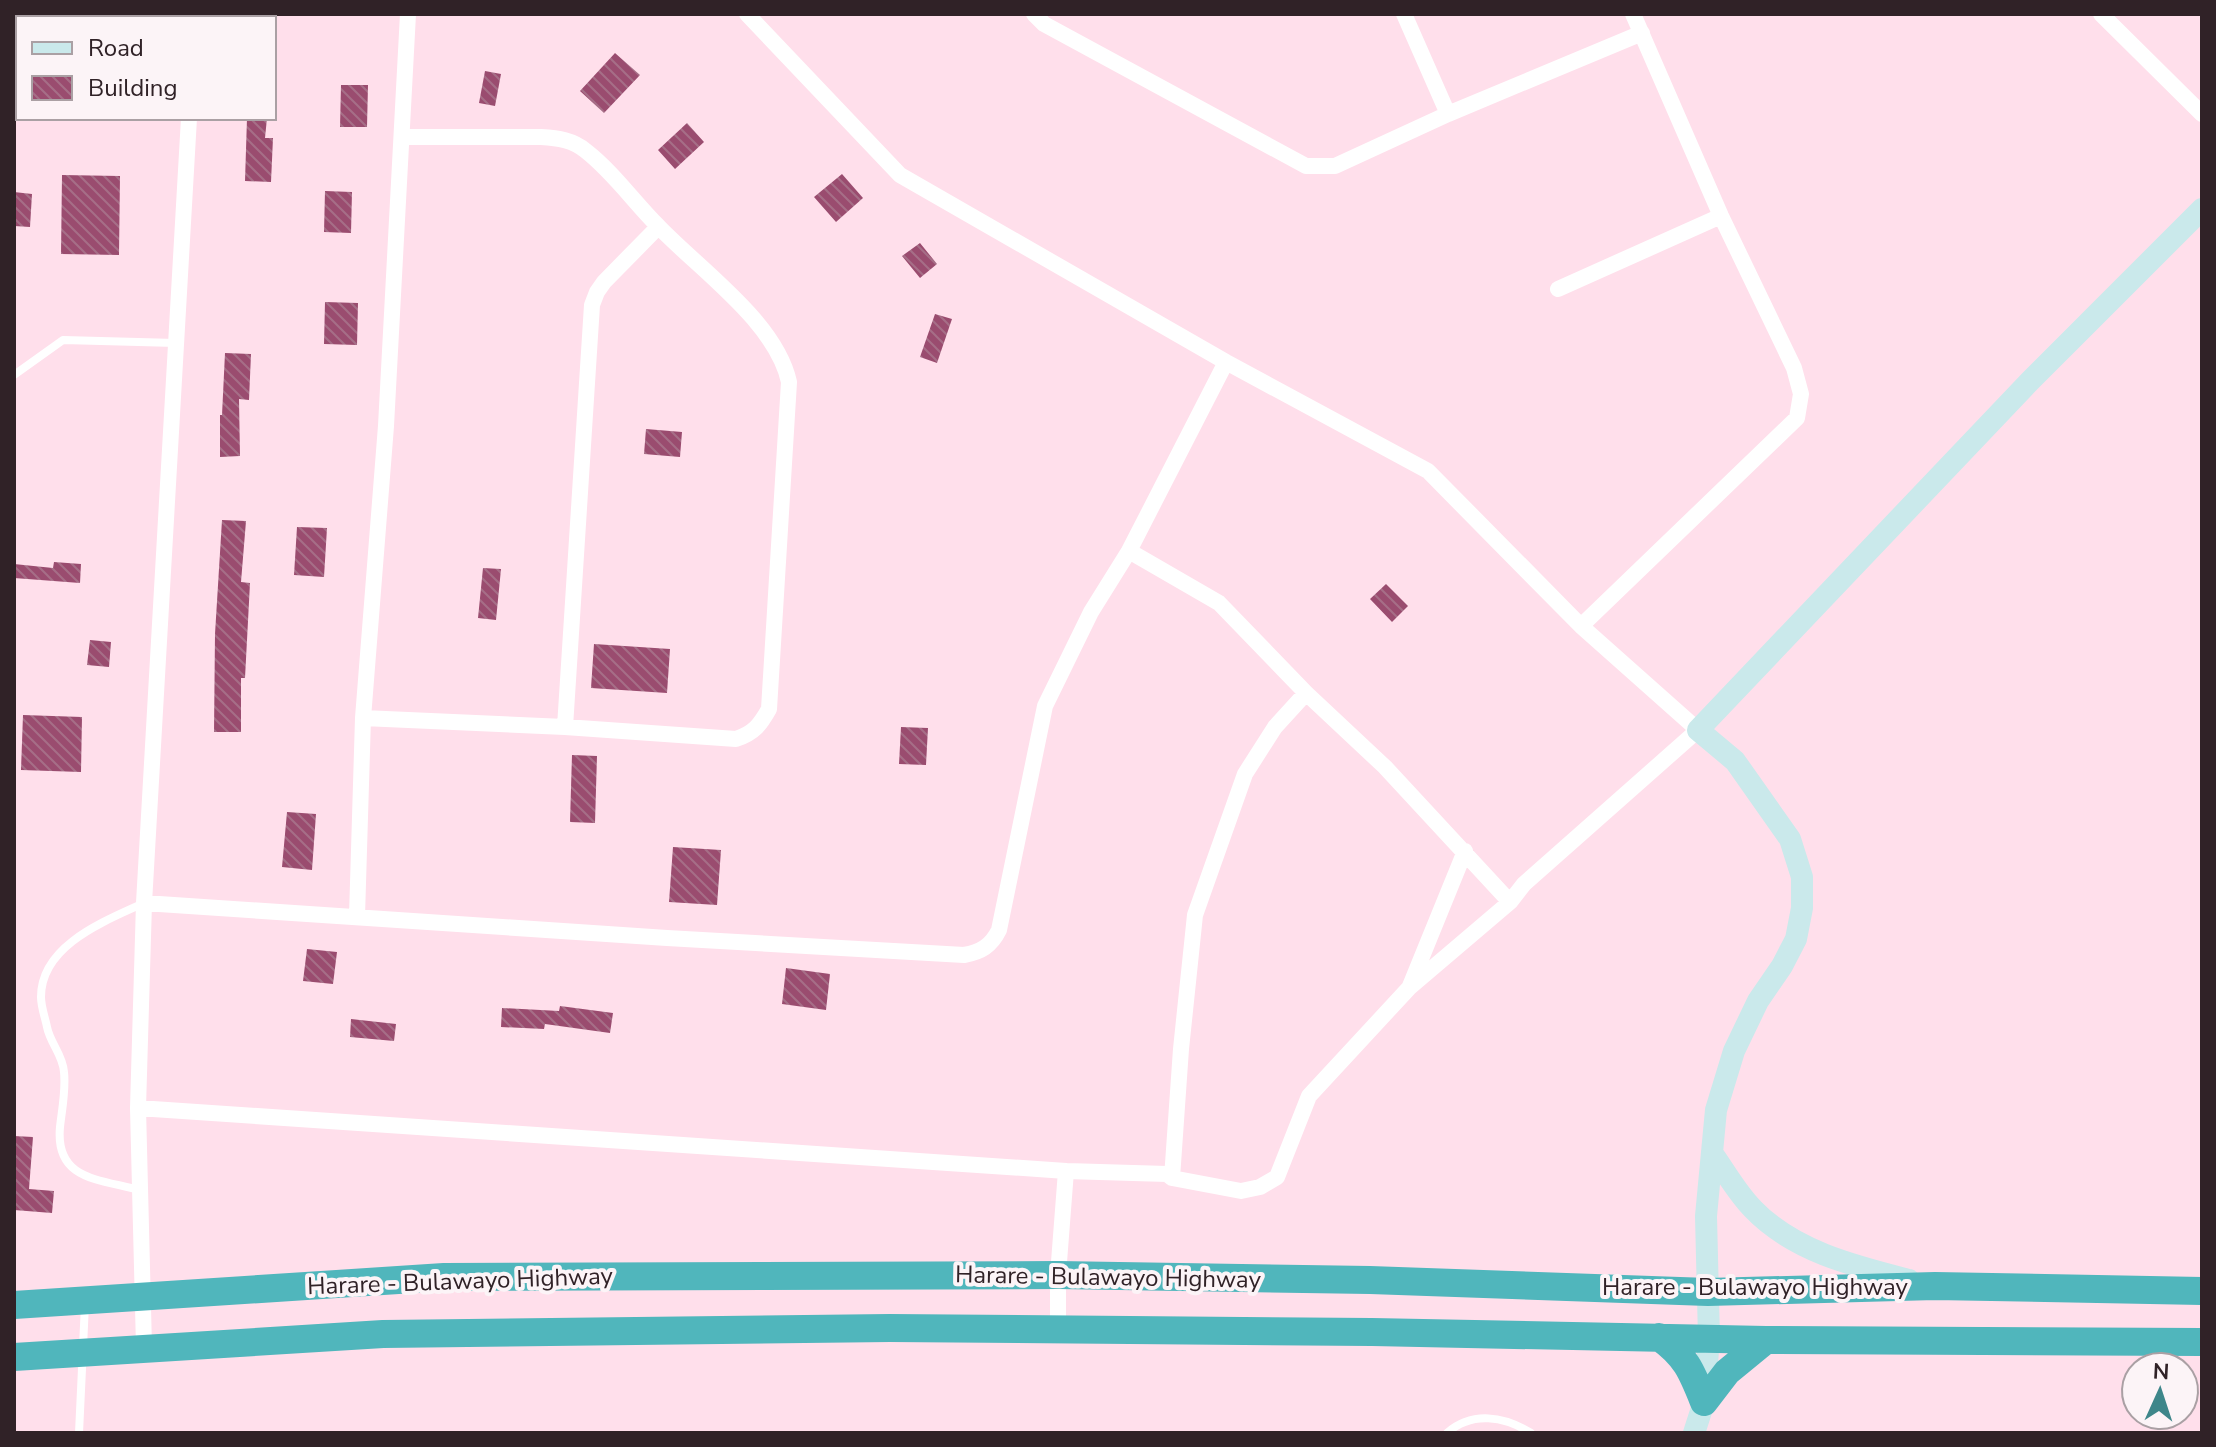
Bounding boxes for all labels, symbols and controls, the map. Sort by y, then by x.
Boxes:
legend [16,16,276,120]
text: Road [88,32,144,64]
text: Building [88,72,178,104]
street label: Harare - Bulawayo Highway [955,1258,1262,1296]
street label: Harare - Bulawayo Highway [307,1260,614,1302]
street label: Harare - Bulawayo Highway [1602,1271,1909,1303]
north arrow [2120,1351,2200,1431]
text: N [2152,1357,2170,1387]

